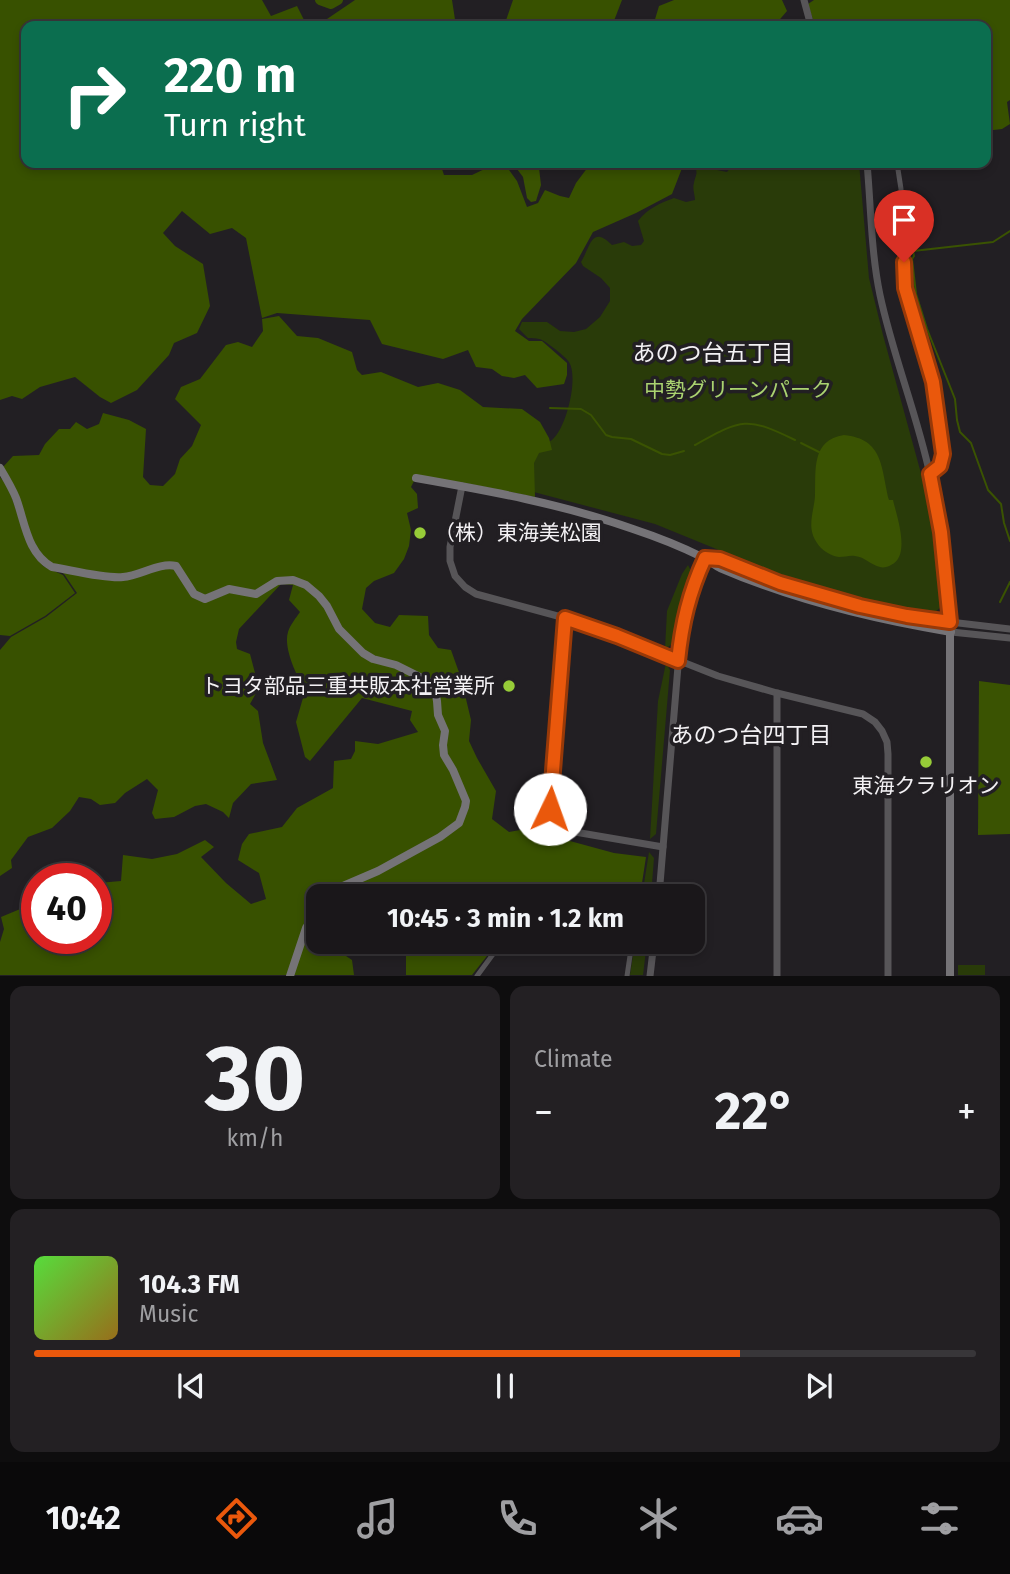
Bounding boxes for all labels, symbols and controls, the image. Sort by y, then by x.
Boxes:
text: 220 m [164,46,296,105]
icon: right [49,49,140,140]
text: Turn right [164,106,306,144]
pin [874,190,934,262]
icon: arrive [885,201,923,239]
district label: あのつ台五丁目 [633,339,794,367]
park label: 中勢グリーンパーク [644,377,832,403]
place label: （株）東海美松園 [434,520,602,546]
marker: （株）東海美松園 [412,525,428,541]
place label: トヨタ部品三重共販本社営業所 [201,673,495,699]
marker: トヨタ部品三重共販本社営業所 [501,678,517,694]
district label: あのつ台四丁目 [671,721,832,749]
marker: 東海クラリオン [918,754,934,770]
position arrow [513,772,587,846]
place label: 東海クラリオン [853,773,1000,799]
speed limit sign: 40 [21,863,112,954]
text: 10:45 · 3 min · 1.2 km [387,903,624,934]
text: 30 [205,1024,305,1133]
text: Climate [534,1045,613,1073]
text: 22° [715,1080,795,1143]
text: − [534,1089,553,1135]
text: + [957,1089,976,1135]
text: km/h [227,1124,283,1152]
text: 104.3 FM [139,1269,240,1300]
text: Music [139,1300,199,1328]
icon: previous [172,1367,210,1405]
icon: pause [486,1367,524,1405]
icon: next [800,1367,838,1405]
icon: directions [212,1494,261,1543]
icon: music [353,1494,402,1543]
icon: phone [493,1494,542,1543]
icon: climate [634,1494,683,1543]
icon: car [775,1494,824,1543]
icon: filters [915,1494,964,1543]
text: 10:42 [46,1499,121,1537]

